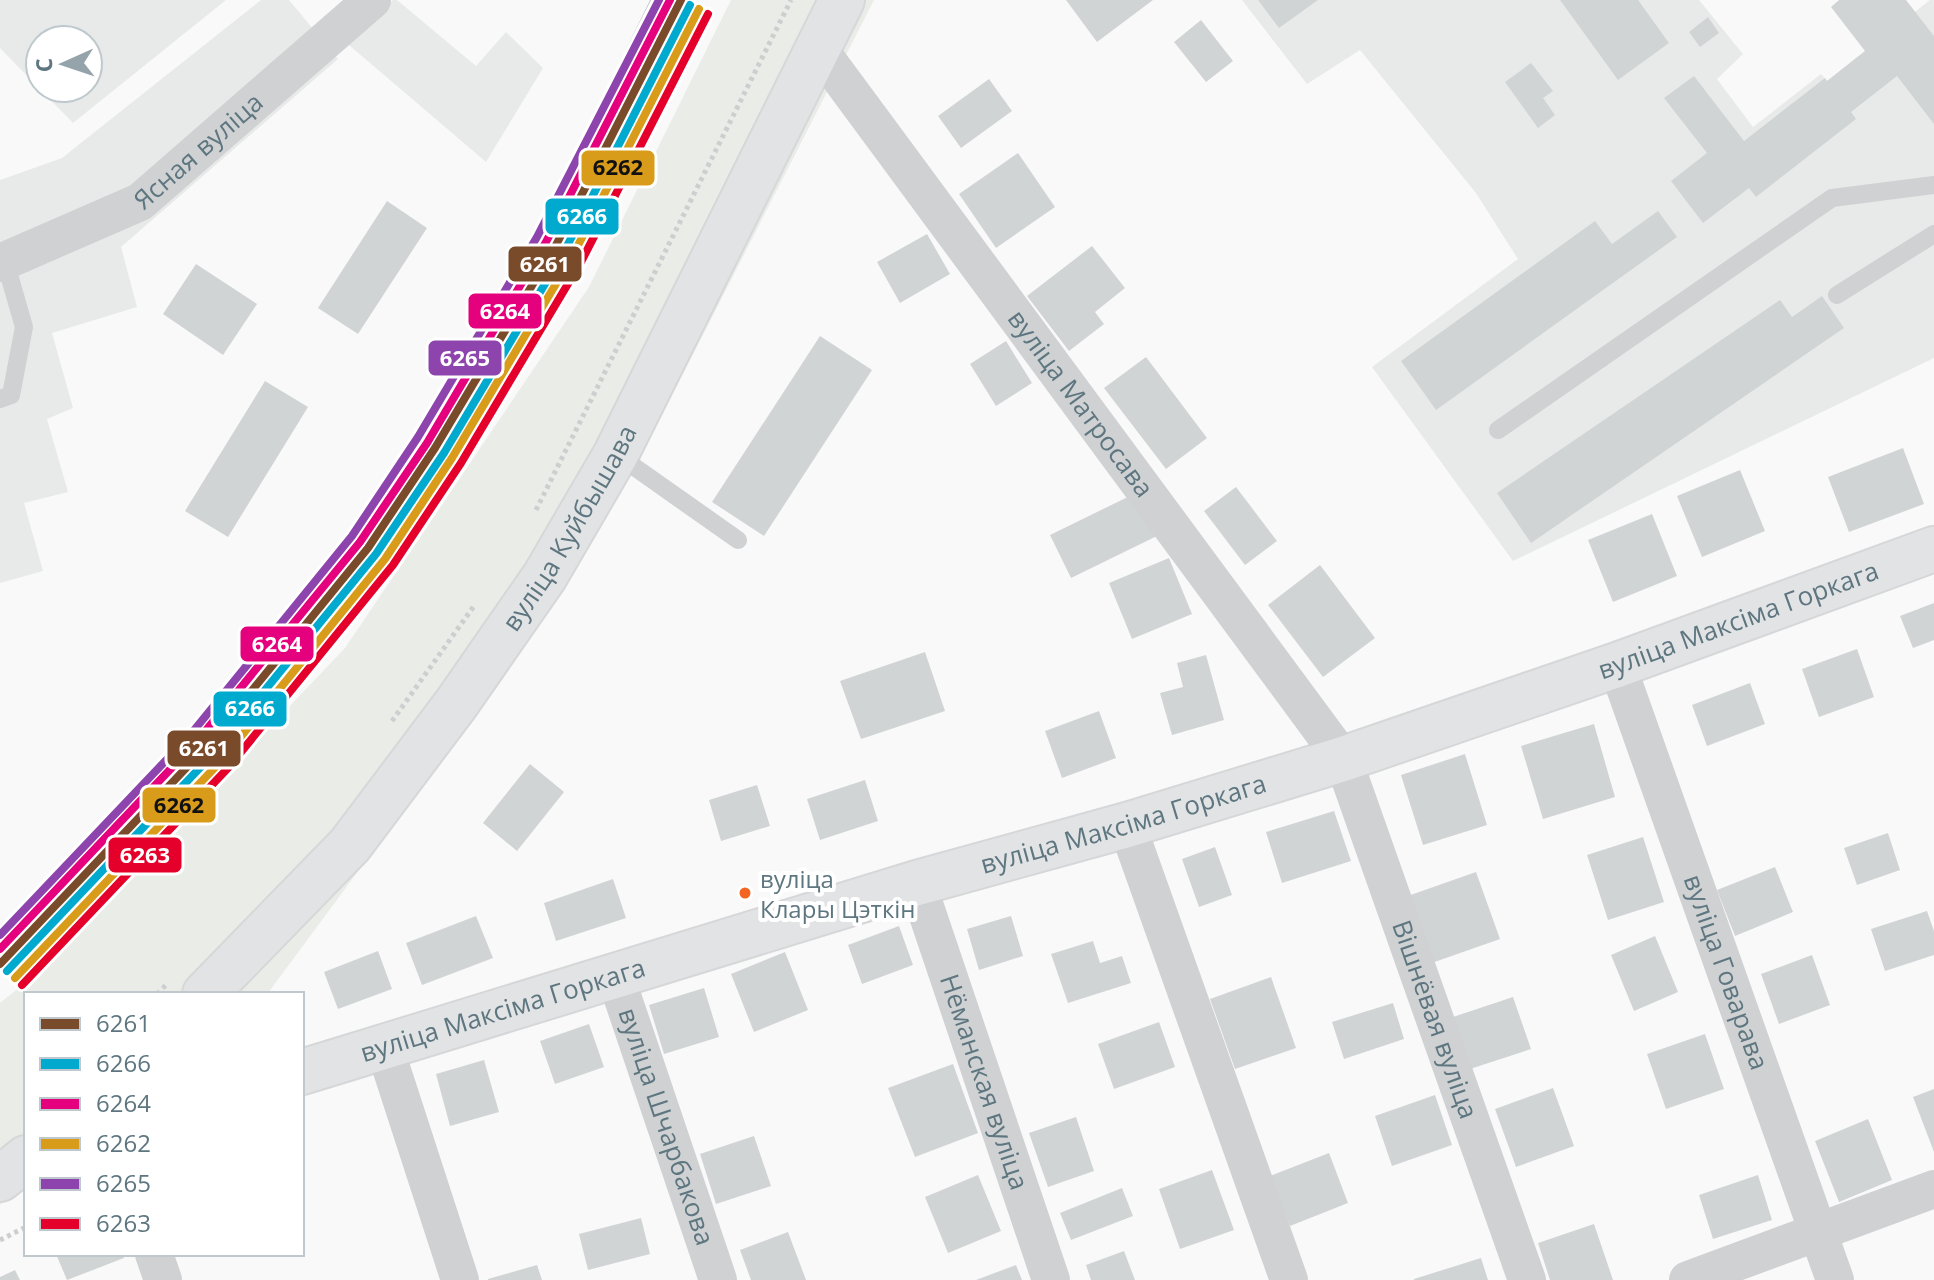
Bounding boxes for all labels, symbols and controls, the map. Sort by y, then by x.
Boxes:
north arrow [24,24,104,104]
text: С [28,57,58,73]
street label: Ясная вуліца [125,84,270,217]
line badge: 6262 [580,149,656,187]
text: 6262 [593,151,643,181]
line badge: 6266 [544,197,620,236]
text: 6266 [557,200,607,230]
line badge: 6261 [507,245,583,283]
text: 6261 [520,248,570,278]
line badge: 6264 [467,292,543,330]
text: 6264 [480,295,531,325]
street label: вуліца Матросава [1000,302,1163,504]
line badge: 6265 [427,339,503,377]
text: 6265 [440,342,490,372]
street label: вуліца Куйбышава [493,419,645,638]
street label: вуліца Максіма Горкага [1593,552,1883,687]
line badge: 6264 [239,625,315,663]
text: 6264 [252,628,303,658]
line badge: 6266 [212,690,288,728]
text: 6266 [225,692,275,722]
line badge: 6261 [166,729,242,768]
text: 6261 [179,732,229,762]
street label: вуліца Максіма Горкага [976,764,1271,882]
line badge: 6262 [141,786,217,824]
text: 6262 [154,789,204,819]
line badge: 6263 [107,836,183,874]
text: 6263 [120,839,170,869]
place label: вуліца Клары Цэткін [760,862,916,925]
street label: вуліца Говарава [1676,869,1778,1075]
marker: вуліца Клары Цэткін [737,885,753,901]
street label: Вішнёвая вуліца [1384,915,1488,1123]
street label: вуліца Максіма Горкага [356,949,649,1070]
street label: Нёманская вуліца [932,969,1038,1194]
legend [24,992,304,1256]
street label: вуліца Шчарбакова [610,1003,724,1250]
text: 6261 [96,1006,151,1039]
text: 6266 [96,1046,151,1079]
text: 6264 [96,1086,151,1119]
text: 6262 [96,1126,151,1159]
text: 6265 [96,1166,151,1199]
text: 6263 [96,1206,151,1239]

